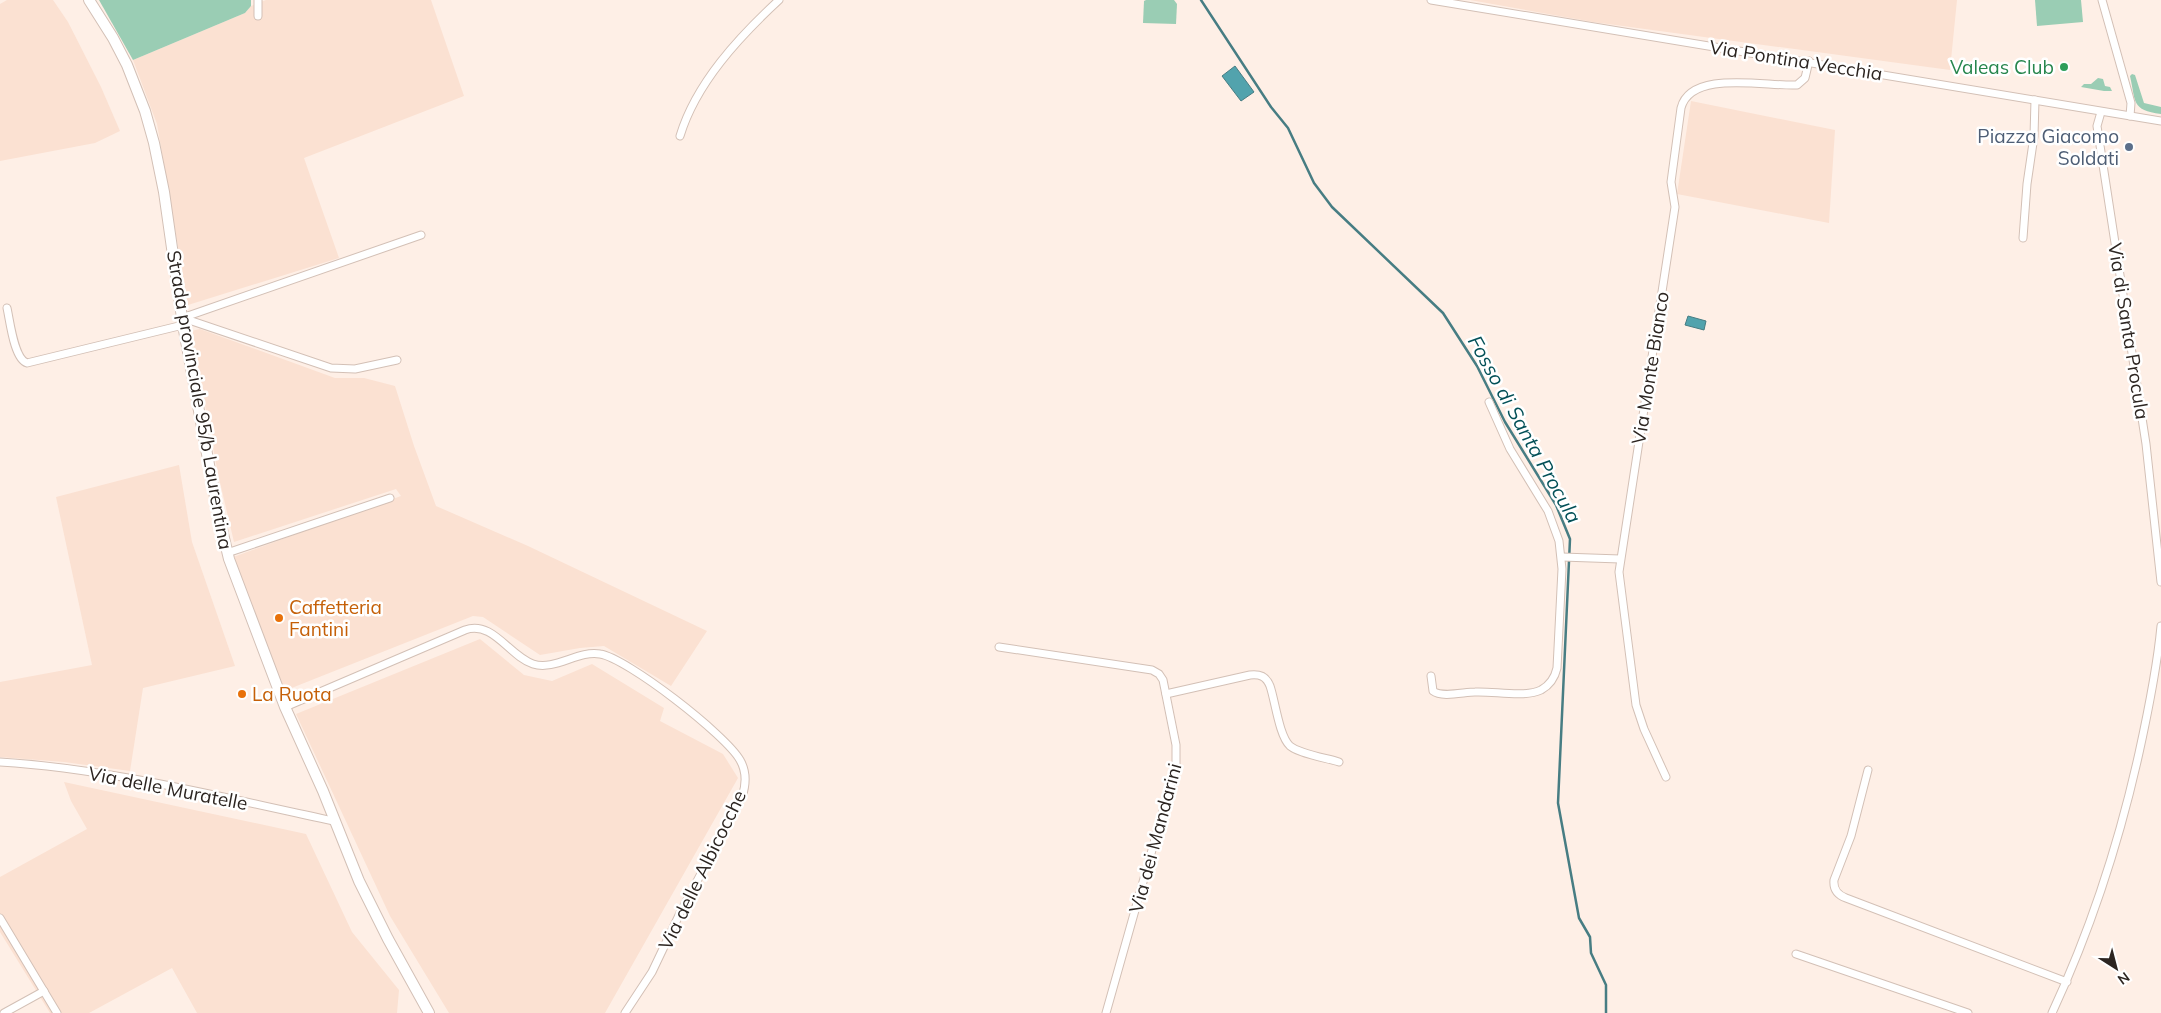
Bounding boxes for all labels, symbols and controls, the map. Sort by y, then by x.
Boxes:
street label: Via Pontina Vecchia [1708,34,1884,86]
place label: Valeas Club [1950,55,2054,79]
marker: Valeas Club [2058,61,2070,73]
place label: Piazza Giacomo Soldati [1977,124,2119,170]
marker: Piazza Giacomo Soldati [2123,141,2135,153]
street label: Via di Santa Procula [2103,241,2155,421]
street label: Strada provinciale 95/b Laurentina [162,249,238,551]
street label: Via Monte Bianco [1626,290,1674,446]
water label: Fosso di Santa Procula [1463,331,1587,527]
place label: Caffetteria Fantini [289,595,382,641]
marker: Caffetteria Fantini [273,612,285,624]
place label: La Ruota [252,682,332,706]
marker: La Ruota [236,688,248,700]
street label: Via dei Mandarini [1123,760,1187,916]
street label: Via delle Muratelle [86,761,250,815]
street label: Via delle Albicocche [653,786,751,954]
north arrow [2091,943,2141,993]
text: N [2114,968,2133,989]

